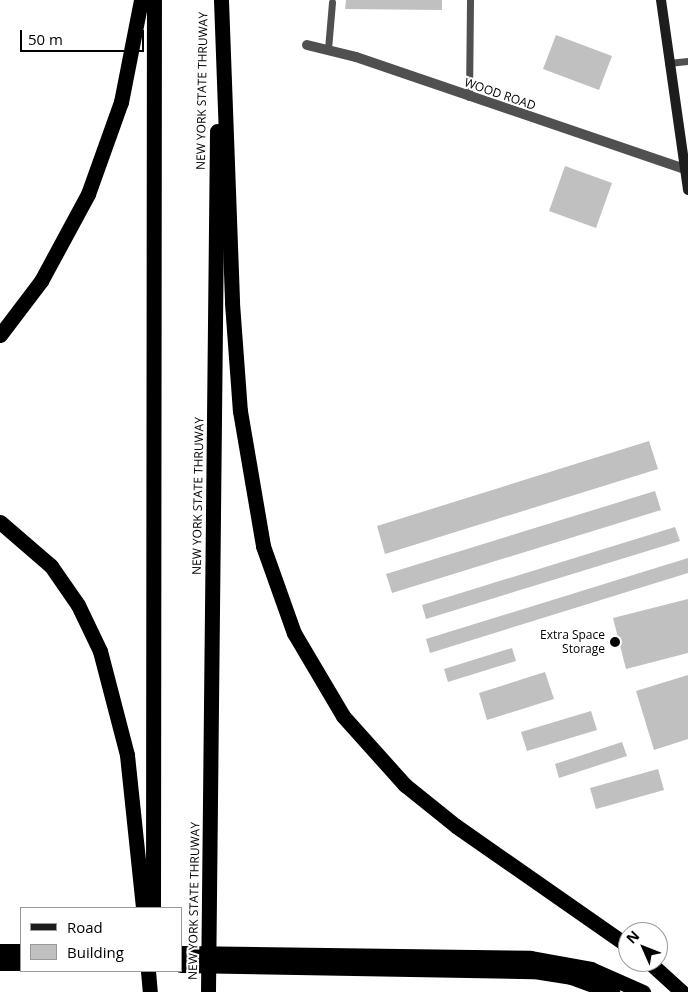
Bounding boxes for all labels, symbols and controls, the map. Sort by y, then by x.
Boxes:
street label: NEW YORK STATE THRUWAY [193,12,211,170]
scale bar [22,20,146,52]
text: 50 m [28,29,63,49]
street label: WOOD ROAD [462,75,538,113]
street label: NEW YORK STATE THRUWAY [189,417,207,575]
place label: Extra Space Storage [540,628,605,656]
marker: Extra Space Storage [609,636,621,648]
street label: NEW YORK STATE THRUWAY [185,822,203,980]
legend [20,907,182,972]
text: Road [67,917,103,937]
north arrow [618,922,668,972]
text: N [622,926,643,948]
text: Building [67,942,124,962]

